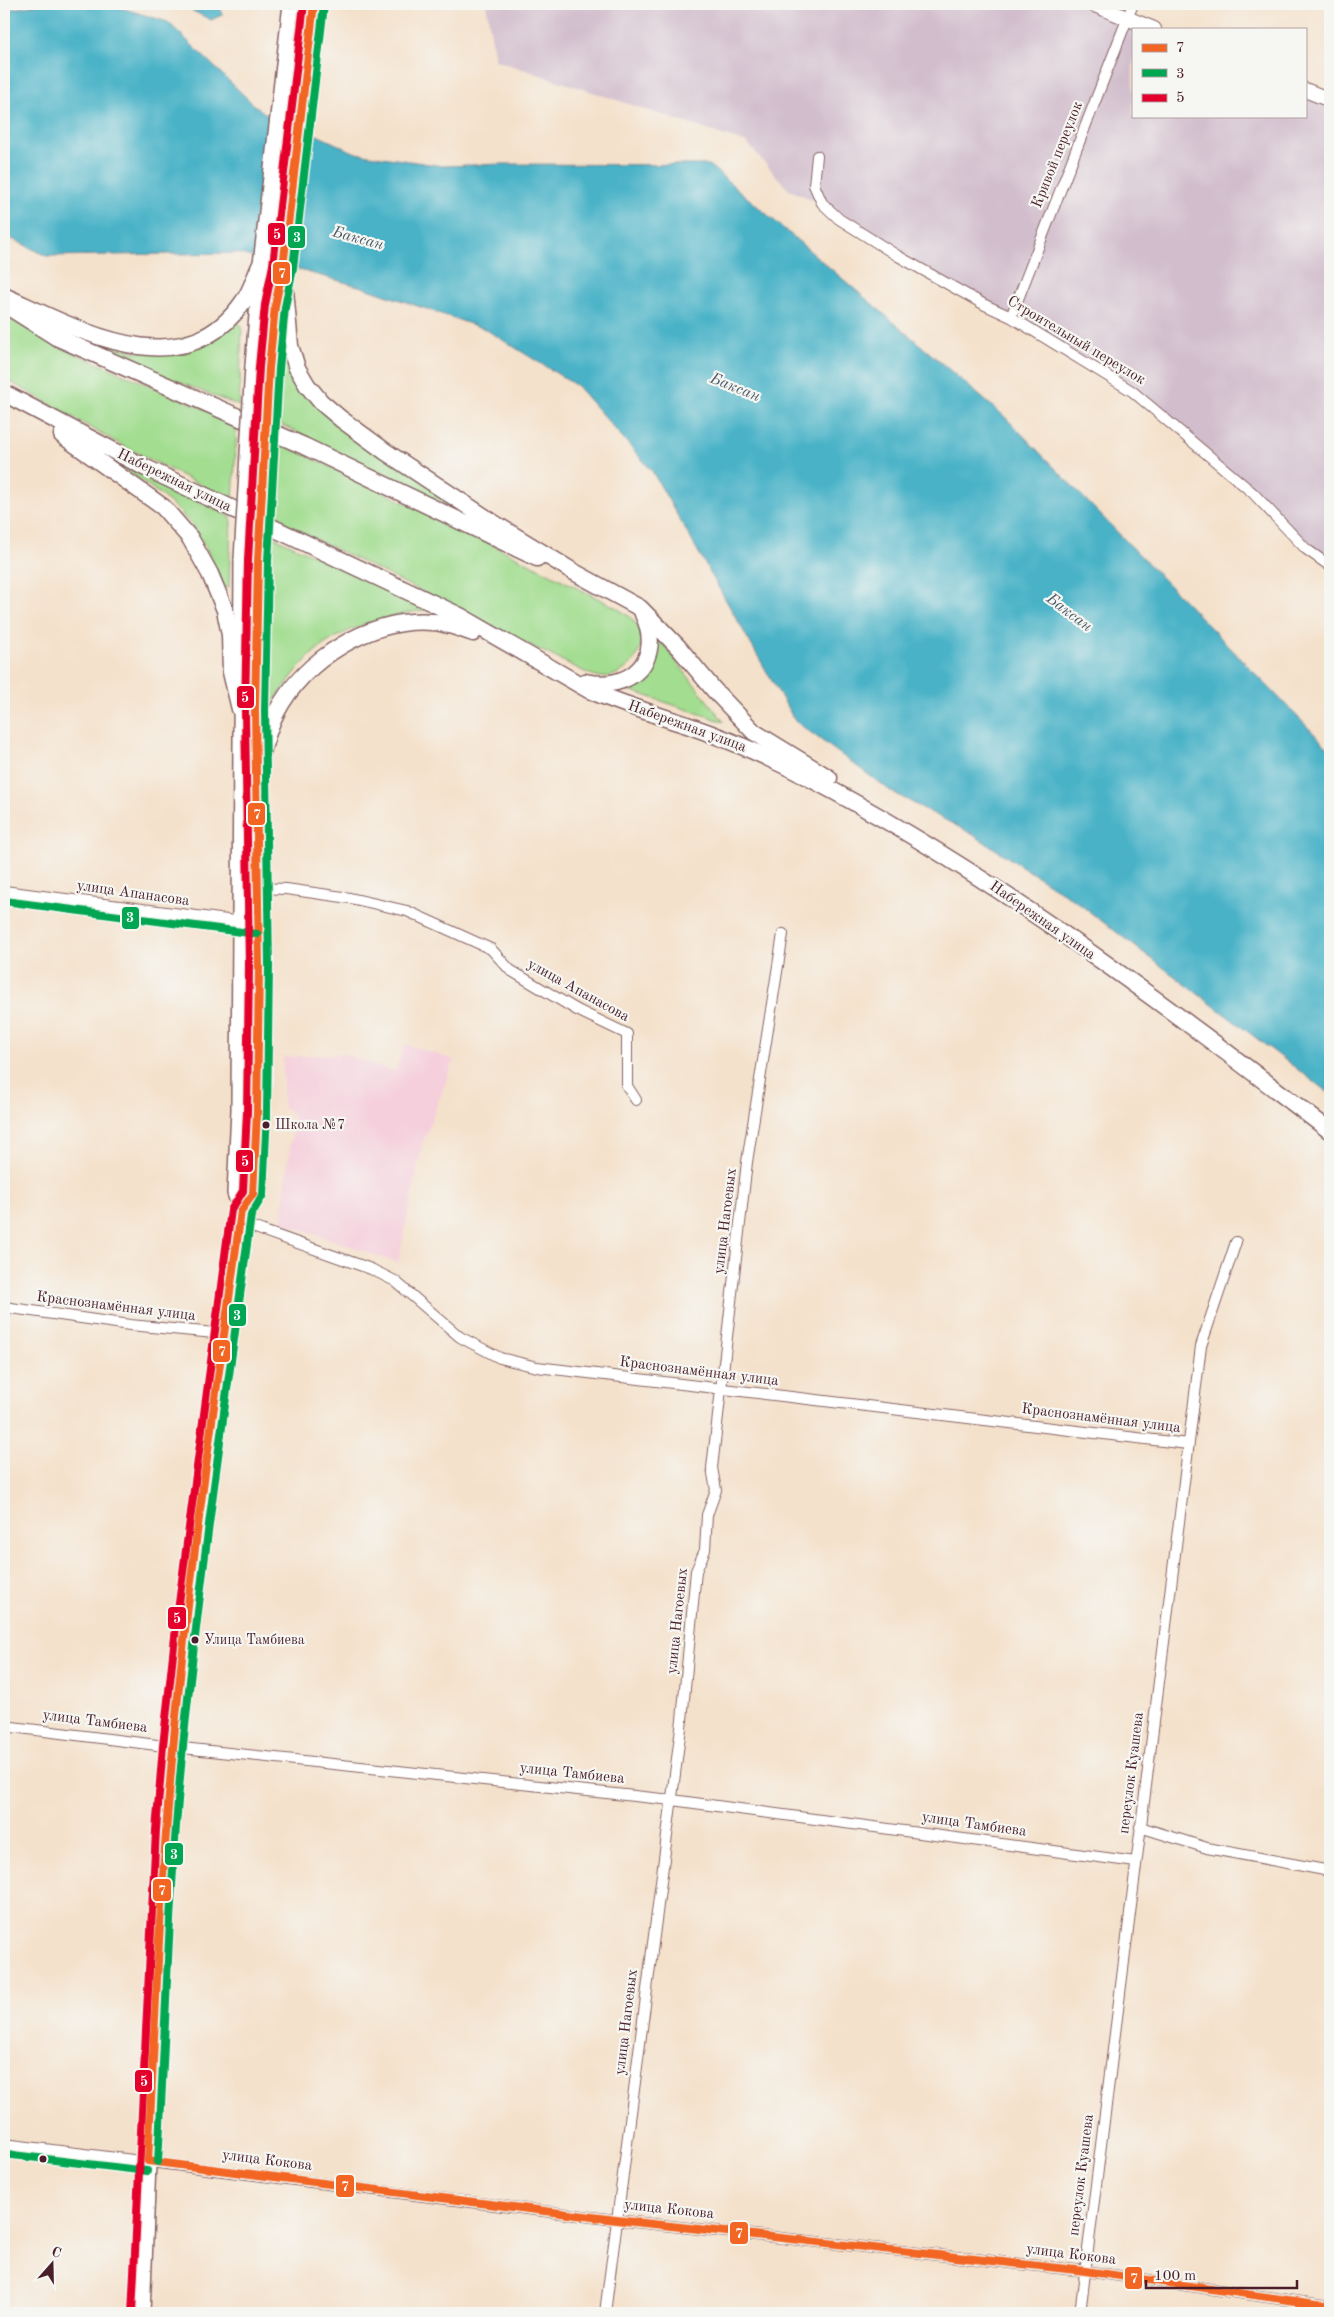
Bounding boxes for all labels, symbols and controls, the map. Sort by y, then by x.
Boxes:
legend [1132,28,1306,118]
text: 7 [1176,41,1185,56]
text: 3 [1176,67,1185,82]
text: 5 [1176,91,1185,106]
street label: Кривой переулок [1030,99,1086,210]
line badge: 5 [267,222,286,246]
water label: Баксан [330,224,385,253]
line badge: 3 [287,225,306,249]
text: 5 [273,228,281,242]
text: 3 [293,231,301,245]
line badge: 7 [272,261,291,285]
text: 7 [278,267,286,281]
street label: Строительный переулок [1004,294,1148,388]
water label: Баксан [707,370,762,405]
street label: Набережная улица [115,447,234,515]
water label: Баксан [1043,590,1095,635]
line badge: 5 [236,685,255,709]
text: 5 [241,691,249,705]
street label: Набережная улица [626,699,749,756]
line badge: 7 [247,802,266,826]
text: 7 [253,808,261,822]
street label: улица Апанасова [76,879,191,909]
street label: Набережная улица [986,879,1098,963]
line badge: 3 [121,906,140,930]
text: 3 [126,911,134,925]
street label: улица Апанасова [525,957,632,1025]
place label: Школа №7 [275,1118,345,1132]
marker: Школа №7 [261,1120,271,1130]
line badge: 5 [235,1149,254,1173]
text: 5 [241,1155,249,1169]
street label: улица Нагоевых [712,1167,740,1275]
street label: Краснознамённая улица [36,1290,197,1324]
line badge: 3 [228,1303,247,1327]
text: 3 [233,1309,241,1323]
line badge: 7 [212,1339,231,1363]
text: 7 [218,1345,226,1359]
street label: Краснознамённая улица [619,1355,780,1389]
street label: Краснознамённая улица [1021,1402,1182,1436]
street label: улица Нагоевых [665,1567,691,1675]
line badge: 5 [167,1606,187,1630]
text: 5 [173,1612,181,1626]
place label: Улица Тамбиева [204,1633,305,1647]
marker: Улица Тамбиева [190,1635,200,1645]
street label: улица Тамбиева [42,1708,149,1736]
street label: переулок Куашева [1117,1711,1147,1835]
street label: улица Тамбиева [519,1761,626,1787]
street label: улица Тамбиева [921,1810,1028,1840]
line badge: 3 [164,1842,184,1866]
text: 3 [170,1848,178,1862]
line badge: 7 [152,1878,172,1902]
text: 7 [158,1884,166,1898]
street label: улица Нагоевых [613,1968,641,2076]
line badge: 5 [134,2069,153,2093]
text: 5 [140,2075,148,2089]
street label: переулок Куашева [1067,2113,1097,2237]
street label: улица Кокова [221,2148,313,2174]
unlabelled marker [38,2154,48,2164]
line badge: 7 [335,2174,355,2198]
text: 7 [341,2180,349,2194]
street label: улица Кокова [623,2198,715,2222]
line badge: 7 [729,2221,749,2245]
text: 7 [735,2227,743,2241]
north arrow [28,2240,78,2290]
street label: улица Кокова [1025,2242,1117,2268]
text: С [49,2245,63,2261]
scale bar [1146,2257,1298,2289]
line badge: 7 [1124,2266,1143,2290]
text: 100 m [1154,2269,1196,2284]
text: 7 [1130,2272,1138,2286]

